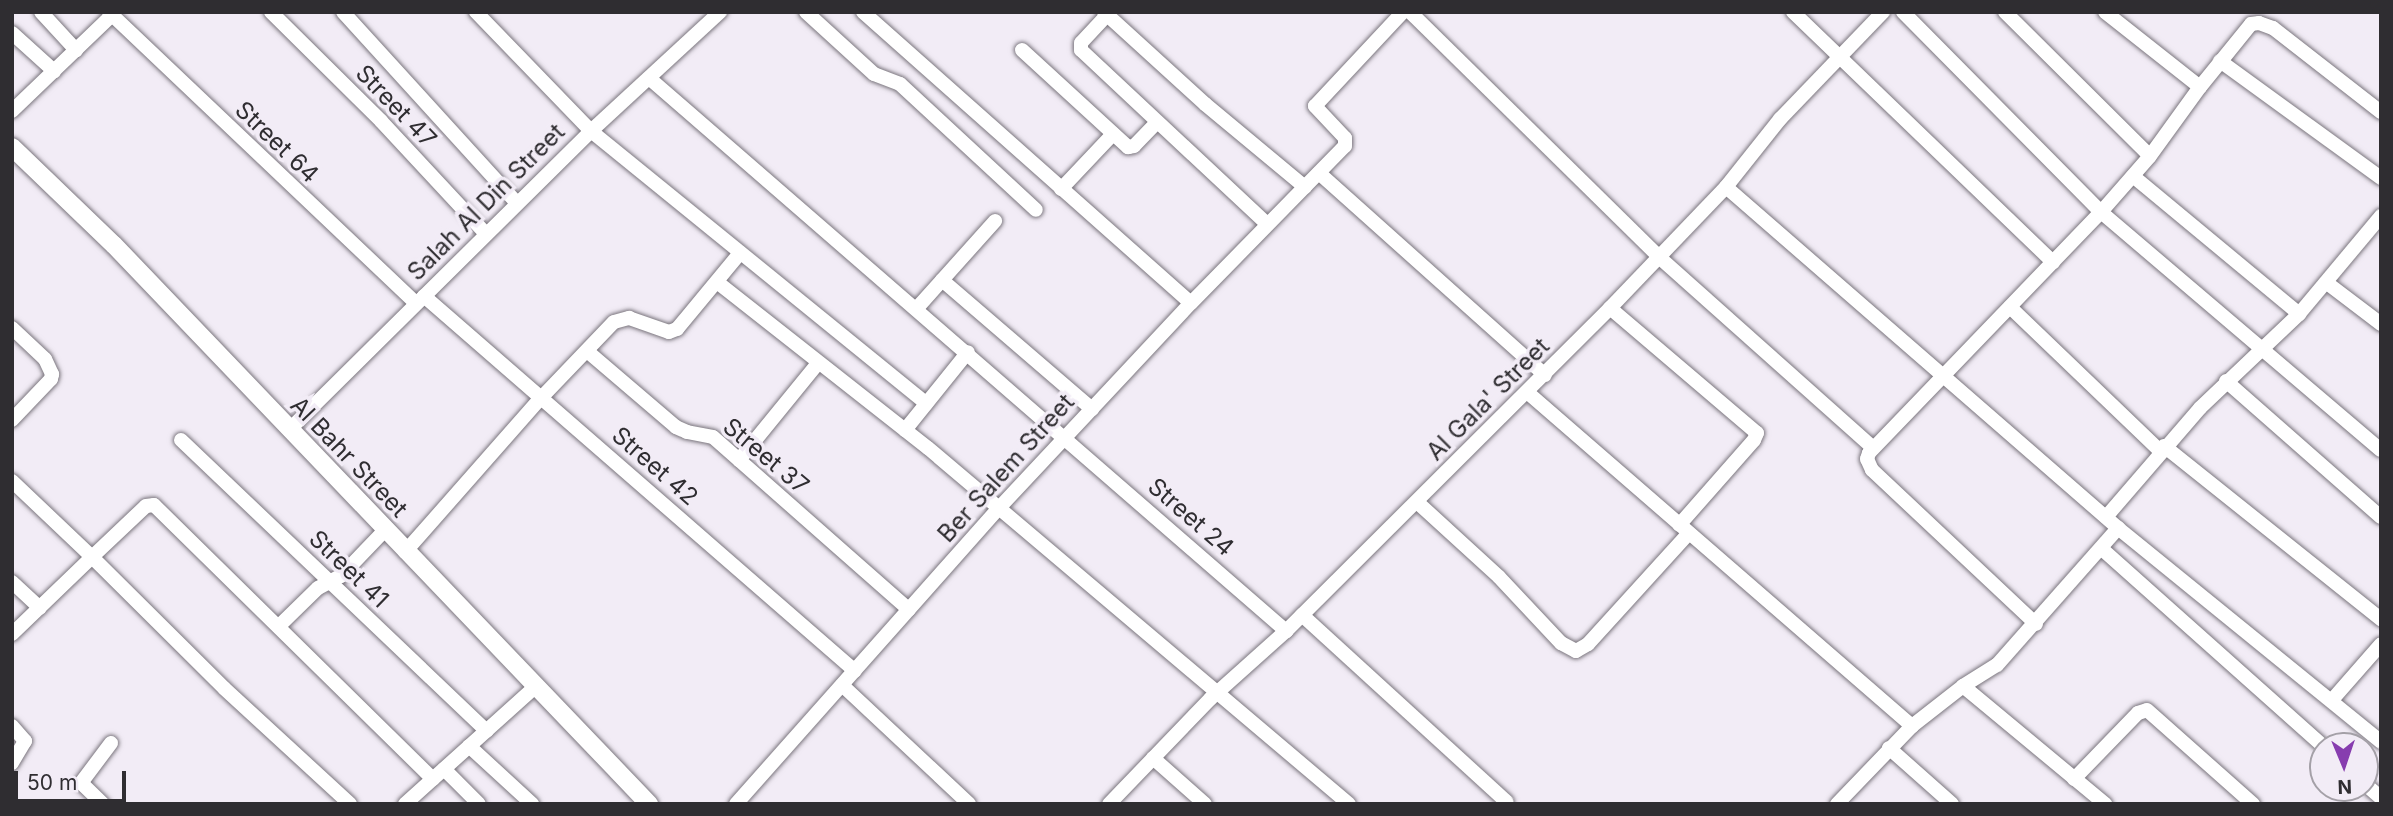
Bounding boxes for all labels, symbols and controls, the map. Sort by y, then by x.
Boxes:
street label: Street 47 [350,59,442,153]
street label: Street 64 [229,95,325,189]
street label: Salah Al Din Street [402,118,570,286]
street label: Al Gala' Street [1421,332,1555,466]
street label: Ber Salem Street [932,388,1080,548]
street label: Al Bahr Street [284,391,414,523]
street label: Street 37 [717,412,815,500]
street label: Street 42 [606,421,704,511]
street label: Street 24 [1142,472,1240,562]
street label: Street 41 [303,524,395,614]
north arrow [2309,732,2379,802]
scale bar [18,756,130,800]
text: 50 m [27,770,77,795]
text: N [2337,775,2352,798]

